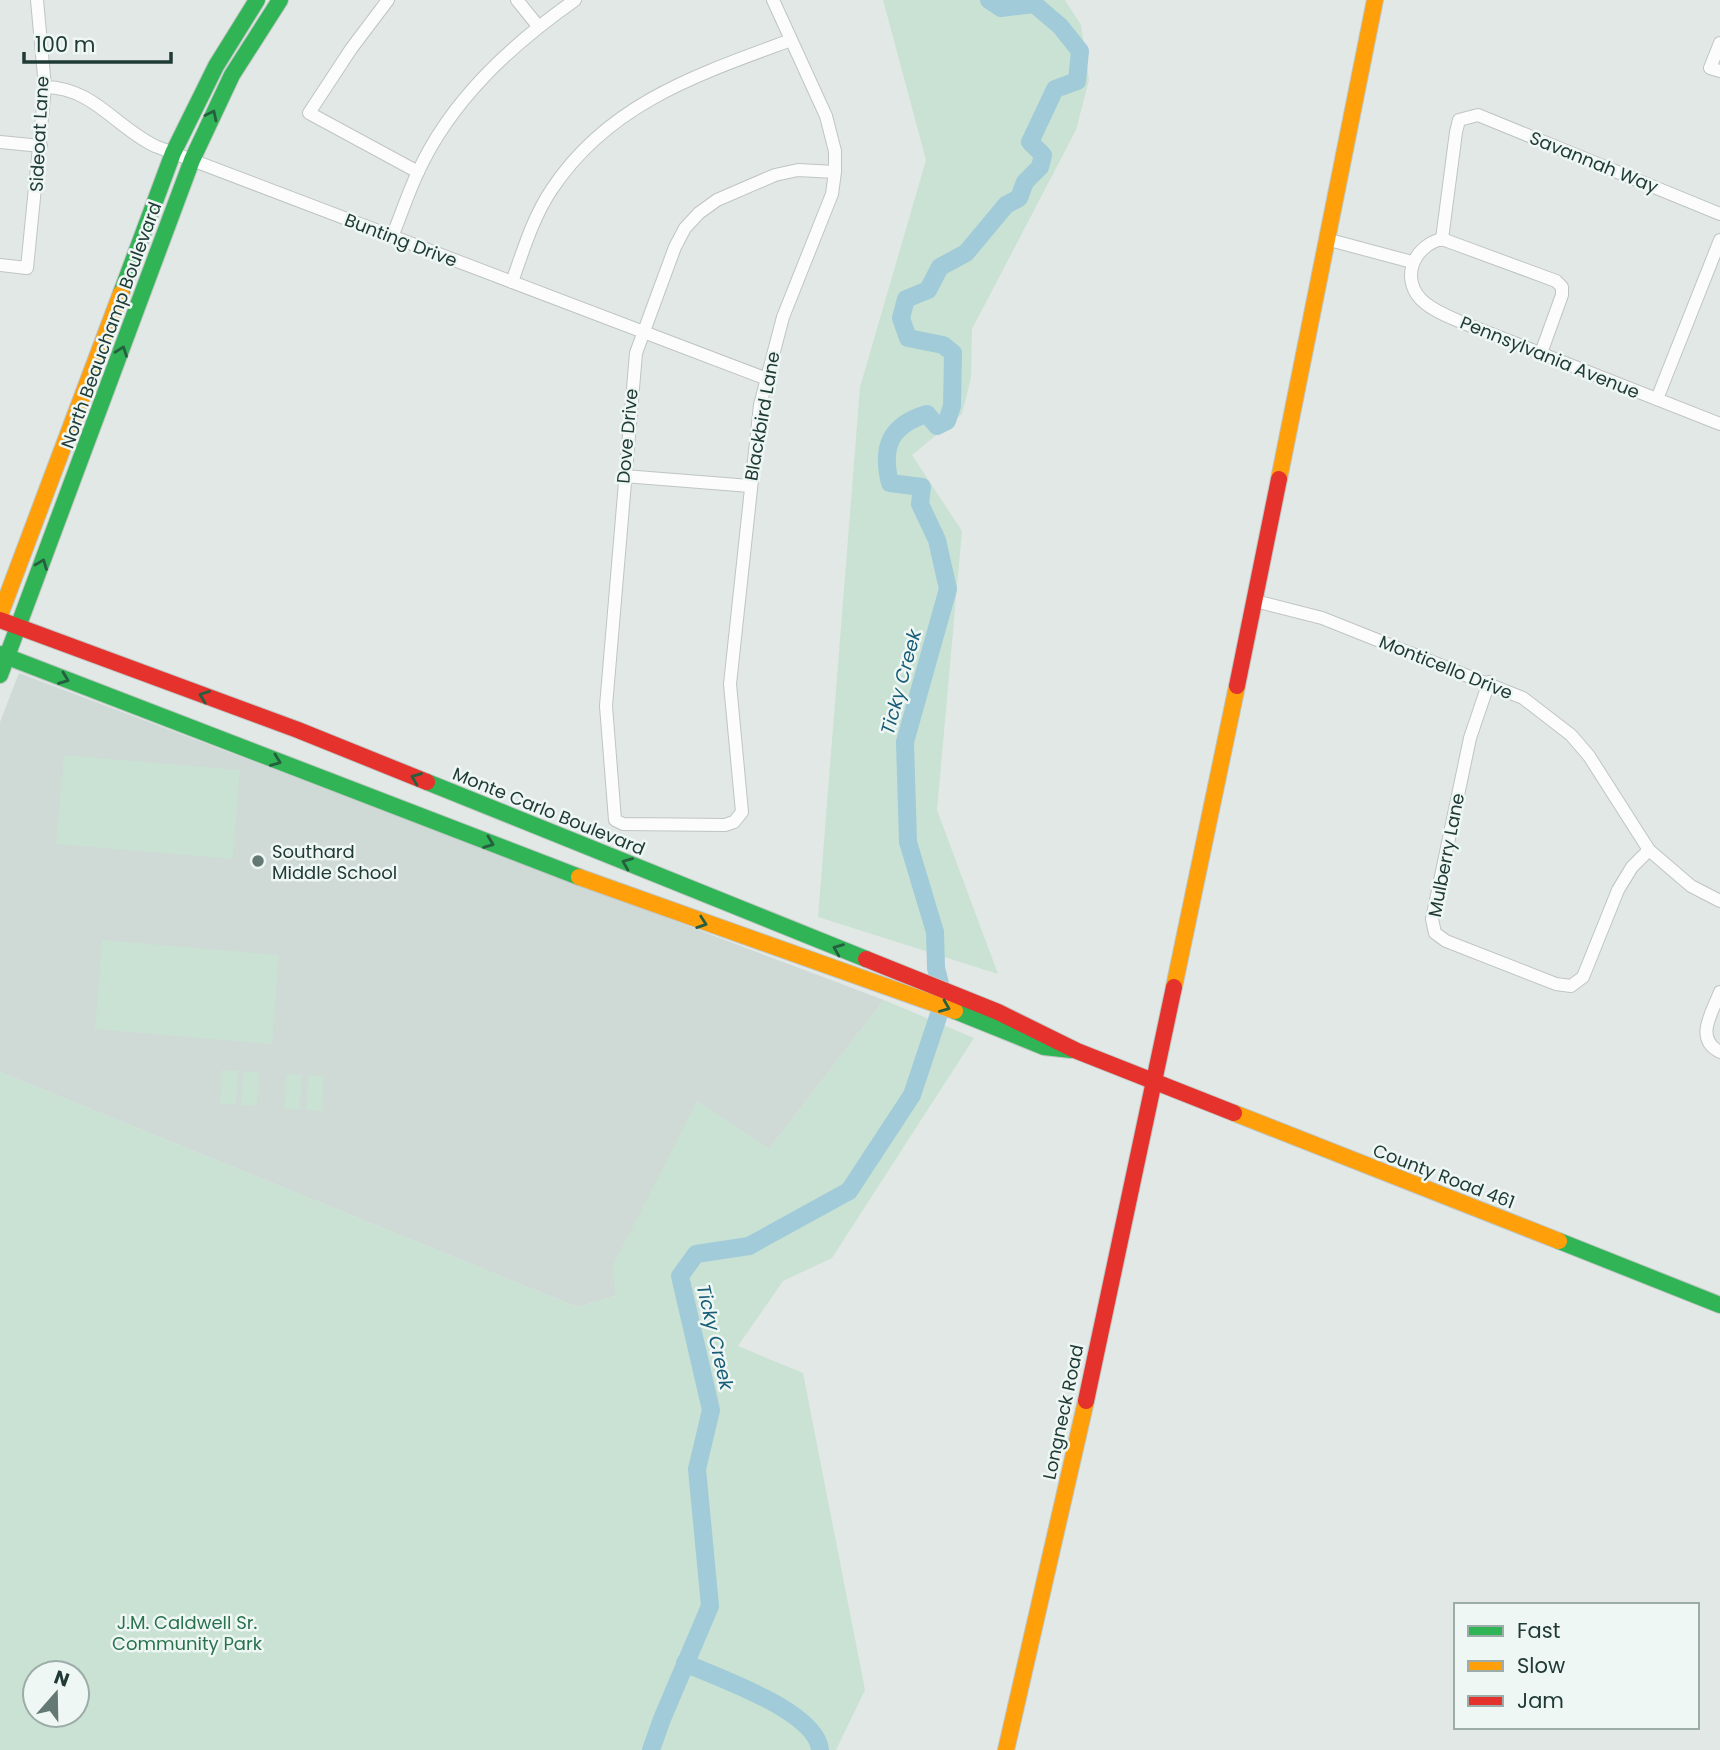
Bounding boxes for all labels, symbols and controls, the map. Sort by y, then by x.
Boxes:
scale bar [24,21,172,65]
text: 100 m [35,30,95,59]
street label: Sideoat Lane [23,75,55,193]
one-way arrow [204,110,218,122]
street label: Savannah Way [1526,125,1662,199]
street label: North Beauchamp Boulevard [55,198,167,452]
street label: Bunting Drive [341,207,461,273]
street label: Pennsylvania Avenue [1457,310,1643,404]
one-way arrow [114,345,128,357]
street label: Blackbird Lane [738,349,786,483]
street label: Dove Drive [610,387,644,485]
one-way arrow [34,558,48,570]
water label: Ticky Creek [874,625,928,738]
street label: Monticello Drive [1376,629,1516,705]
one-way arrow [57,670,69,684]
one-way arrow [198,690,210,704]
one-way arrow [269,752,281,766]
street label: Monte Carlo Boulevard [449,761,649,861]
one-way arrow [410,772,423,786]
street label: Mulberry Lane [1422,791,1470,919]
one-way arrow [482,834,494,848]
place label: Southard Middle School [272,839,397,885]
marker: Southard Middle School [250,853,266,869]
one-way arrow [621,858,633,872]
one-way arrow [695,915,707,929]
one-way arrow [832,943,844,957]
one-way arrow [938,999,950,1013]
street label: County Road 461 [1369,1137,1519,1215]
water label: Ticky Creek [690,1281,741,1394]
street label: Longneck Road [1036,1342,1090,1482]
legend [1454,1603,1699,1729]
park label: J.M. Caldwell Sr. Community Park [112,1610,263,1656]
text: Fast [1517,1616,1560,1645]
text: Slow [1517,1651,1565,1680]
north arrow [21,1659,91,1729]
text: N [50,1663,73,1694]
text: Jam [1517,1686,1564,1715]

